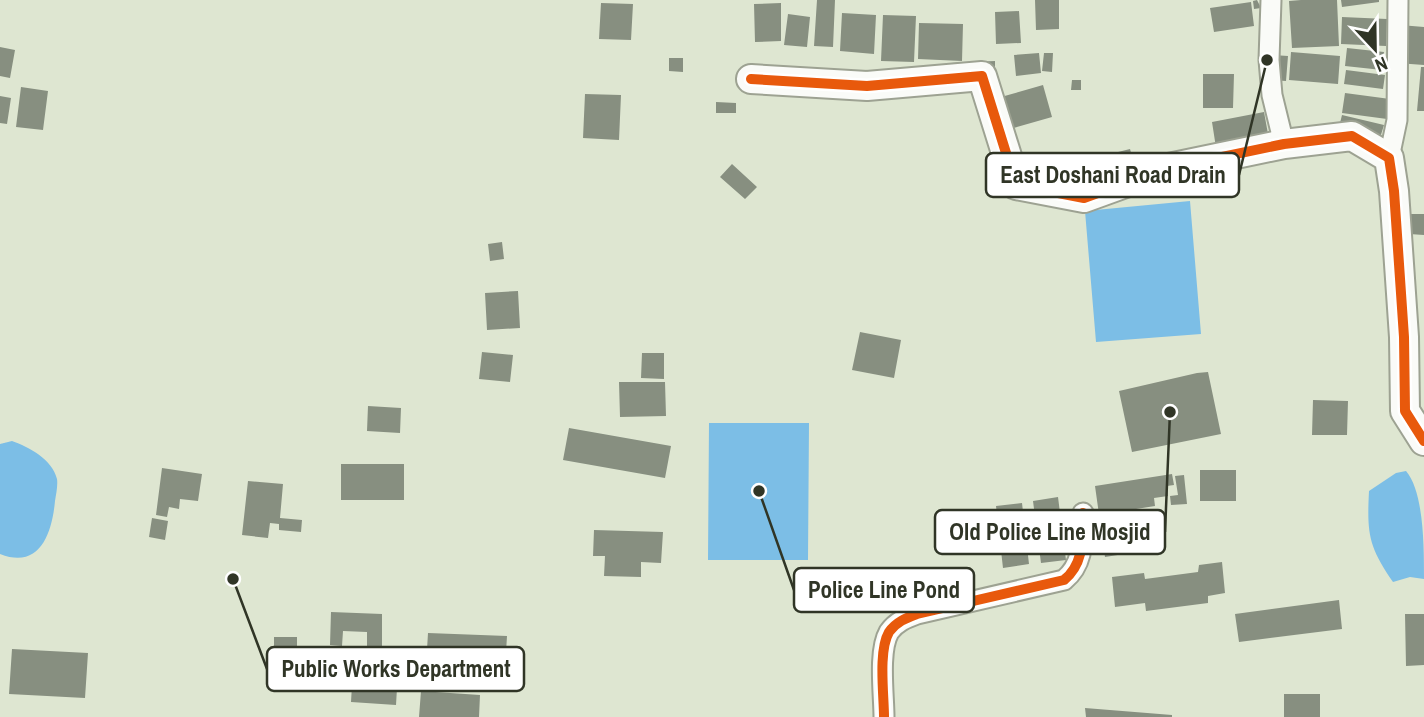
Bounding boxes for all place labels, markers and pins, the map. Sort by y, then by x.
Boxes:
callout: East Doshani Road Drain [986,153,1239,197]
callout: Old Police Line Mosjid [935,510,1165,554]
callout: Police Line Pond [794,568,974,612]
callout: Public Works Department [267,647,524,691]

